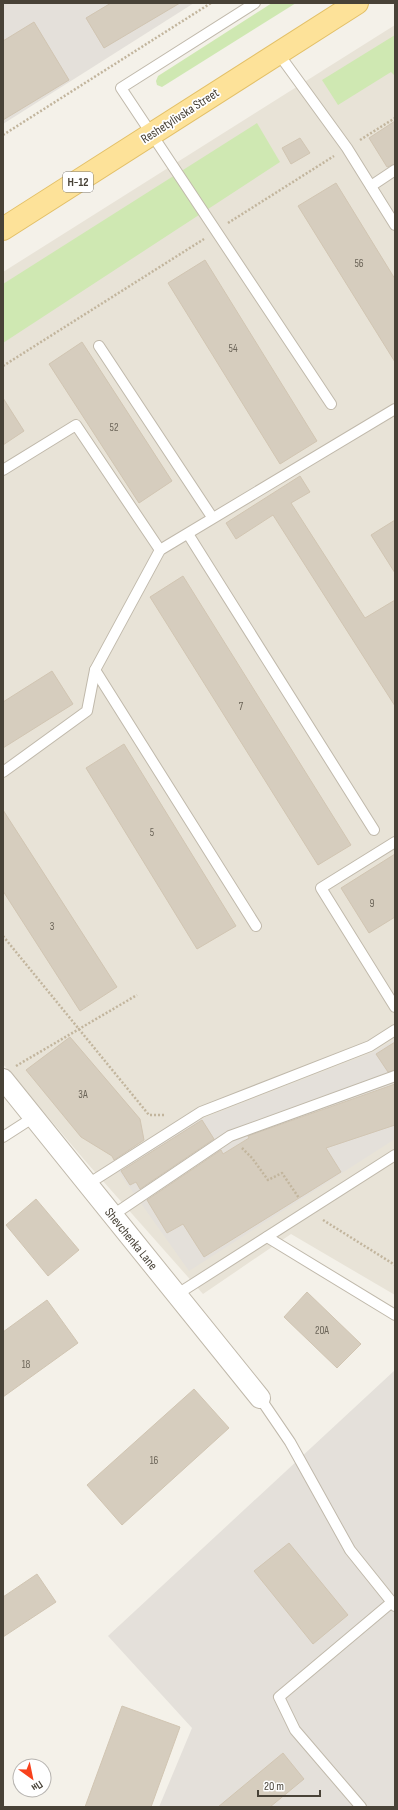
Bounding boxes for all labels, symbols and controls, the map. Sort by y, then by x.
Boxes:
street label: Reshetylivska Street [138,85,222,147]
road number: Н-12 [63,172,93,192]
house number: 56 [354,257,364,270]
house number: 54 [228,342,238,355]
house number: 52 [110,421,119,434]
house number: 7 [239,700,244,713]
house number: 5 [150,826,154,839]
house number: 9 [370,897,375,910]
house number: 3 [50,920,55,933]
house number: 3А [78,1088,88,1101]
street label: Shevchenka Lane [101,1205,161,1273]
house number: 20А [315,1324,329,1337]
house number: 18 [22,1358,31,1371]
house number: 16 [150,1454,159,1467]
north arrow [12,1758,52,1798]
scale bar [258,1772,320,1798]
text: Пн [29,1778,45,1794]
text: 20 m [264,1779,284,1794]

